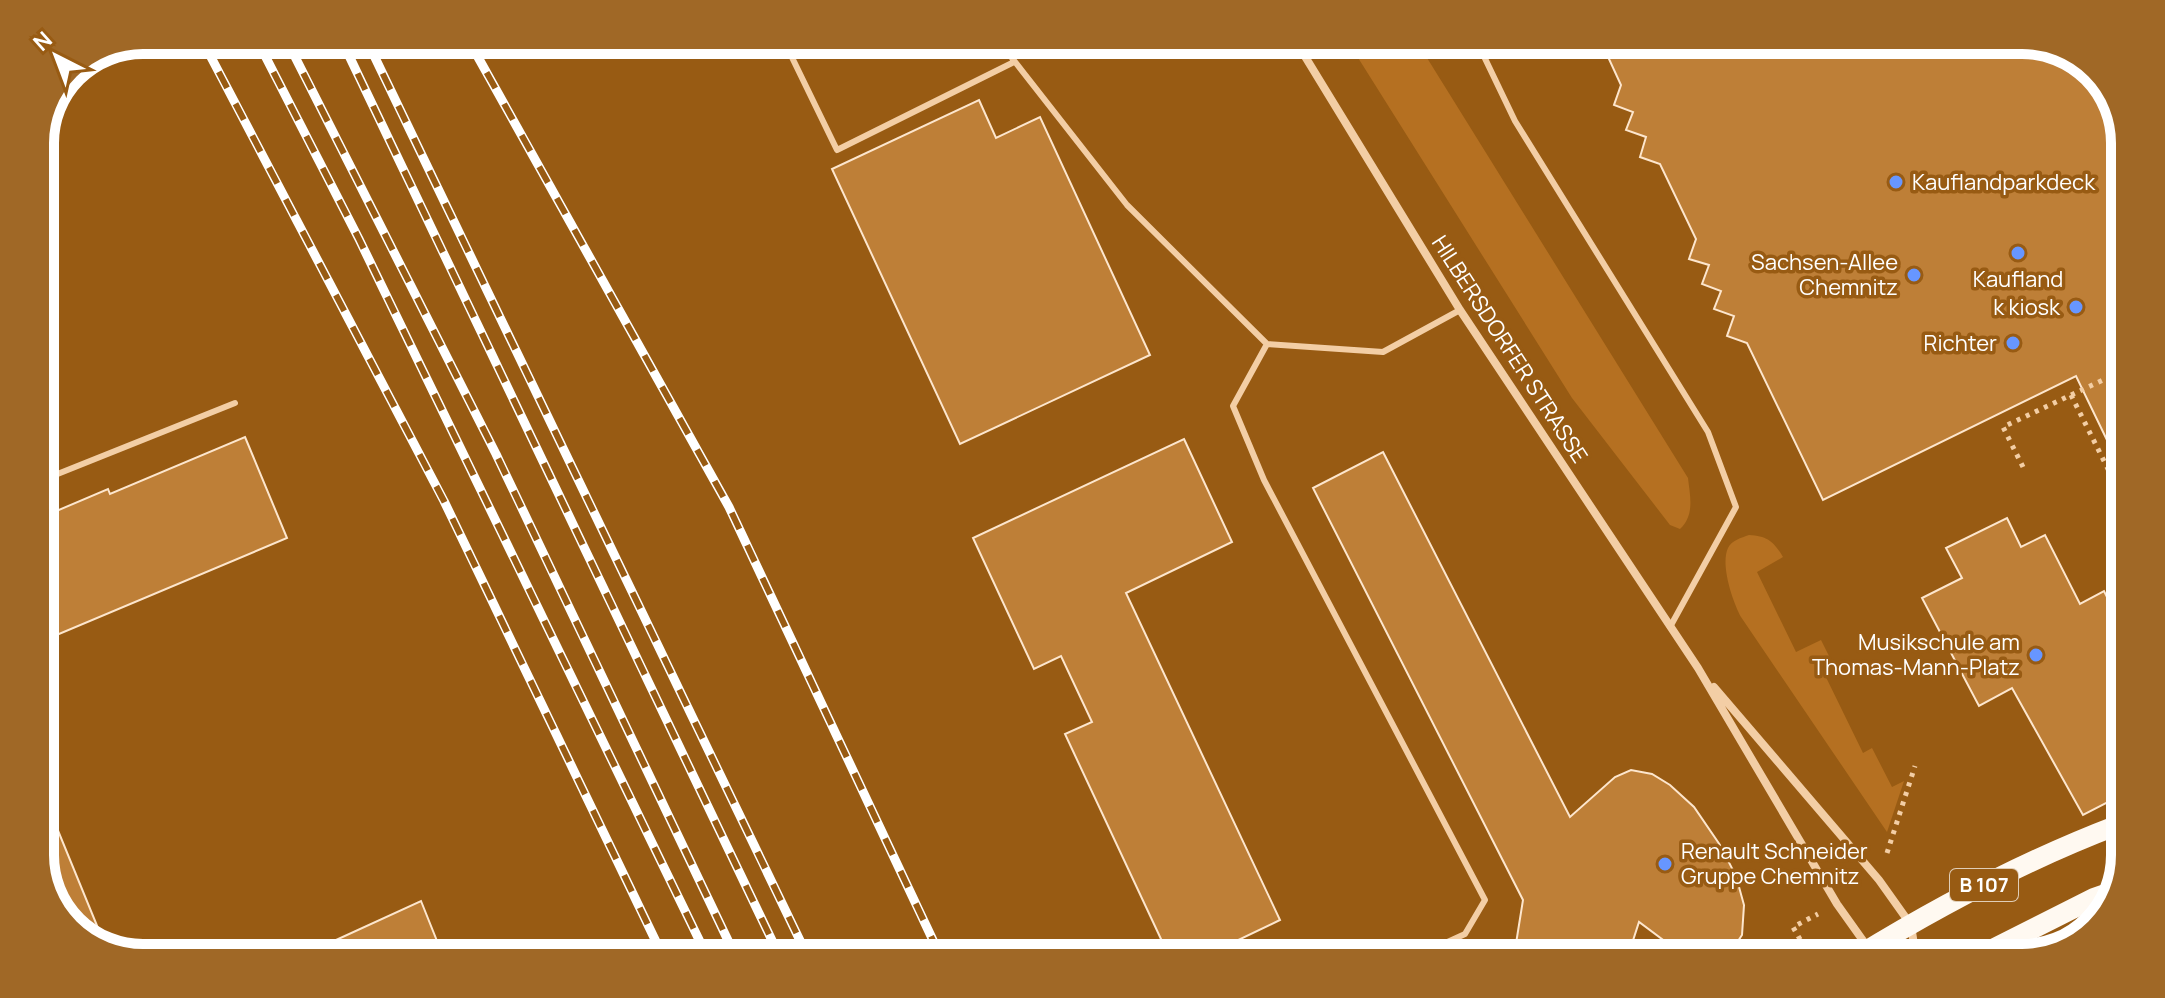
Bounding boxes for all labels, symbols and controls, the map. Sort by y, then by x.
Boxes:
north arrow [16,16,96,96]
text: N [27,25,59,58]
place label: Kauflandparkdeck [1912,167,2096,197]
marker: Kauflandparkdeck [1887,173,1905,191]
street label: HILBERSDORFER STRASSE [1425,230,1595,468]
marker: Kaufland [2009,244,2027,262]
place label: Sachsen-Allee Chemnitz [1751,247,1898,302]
place label: Kaufland [1973,264,2063,294]
marker: Sachsen-Allee Chemnitz [1905,266,1923,284]
place label: k kiosk [1993,292,2061,322]
marker: k kiosk [2067,298,2085,316]
place label: Richter [1924,328,1997,358]
marker: Richter [2004,334,2022,352]
place label: Musikschule am Thomas-Mann-Platz [1812,627,2020,682]
marker: Musikschule am Thomas-Mann-Platz [2027,646,2045,664]
place label: Renault Schneider Gruppe Chemnitz [1681,836,1868,891]
marker: Renault Schneider Gruppe Chemnitz [1656,855,1674,873]
road number: B 107 [1950,869,2018,901]

